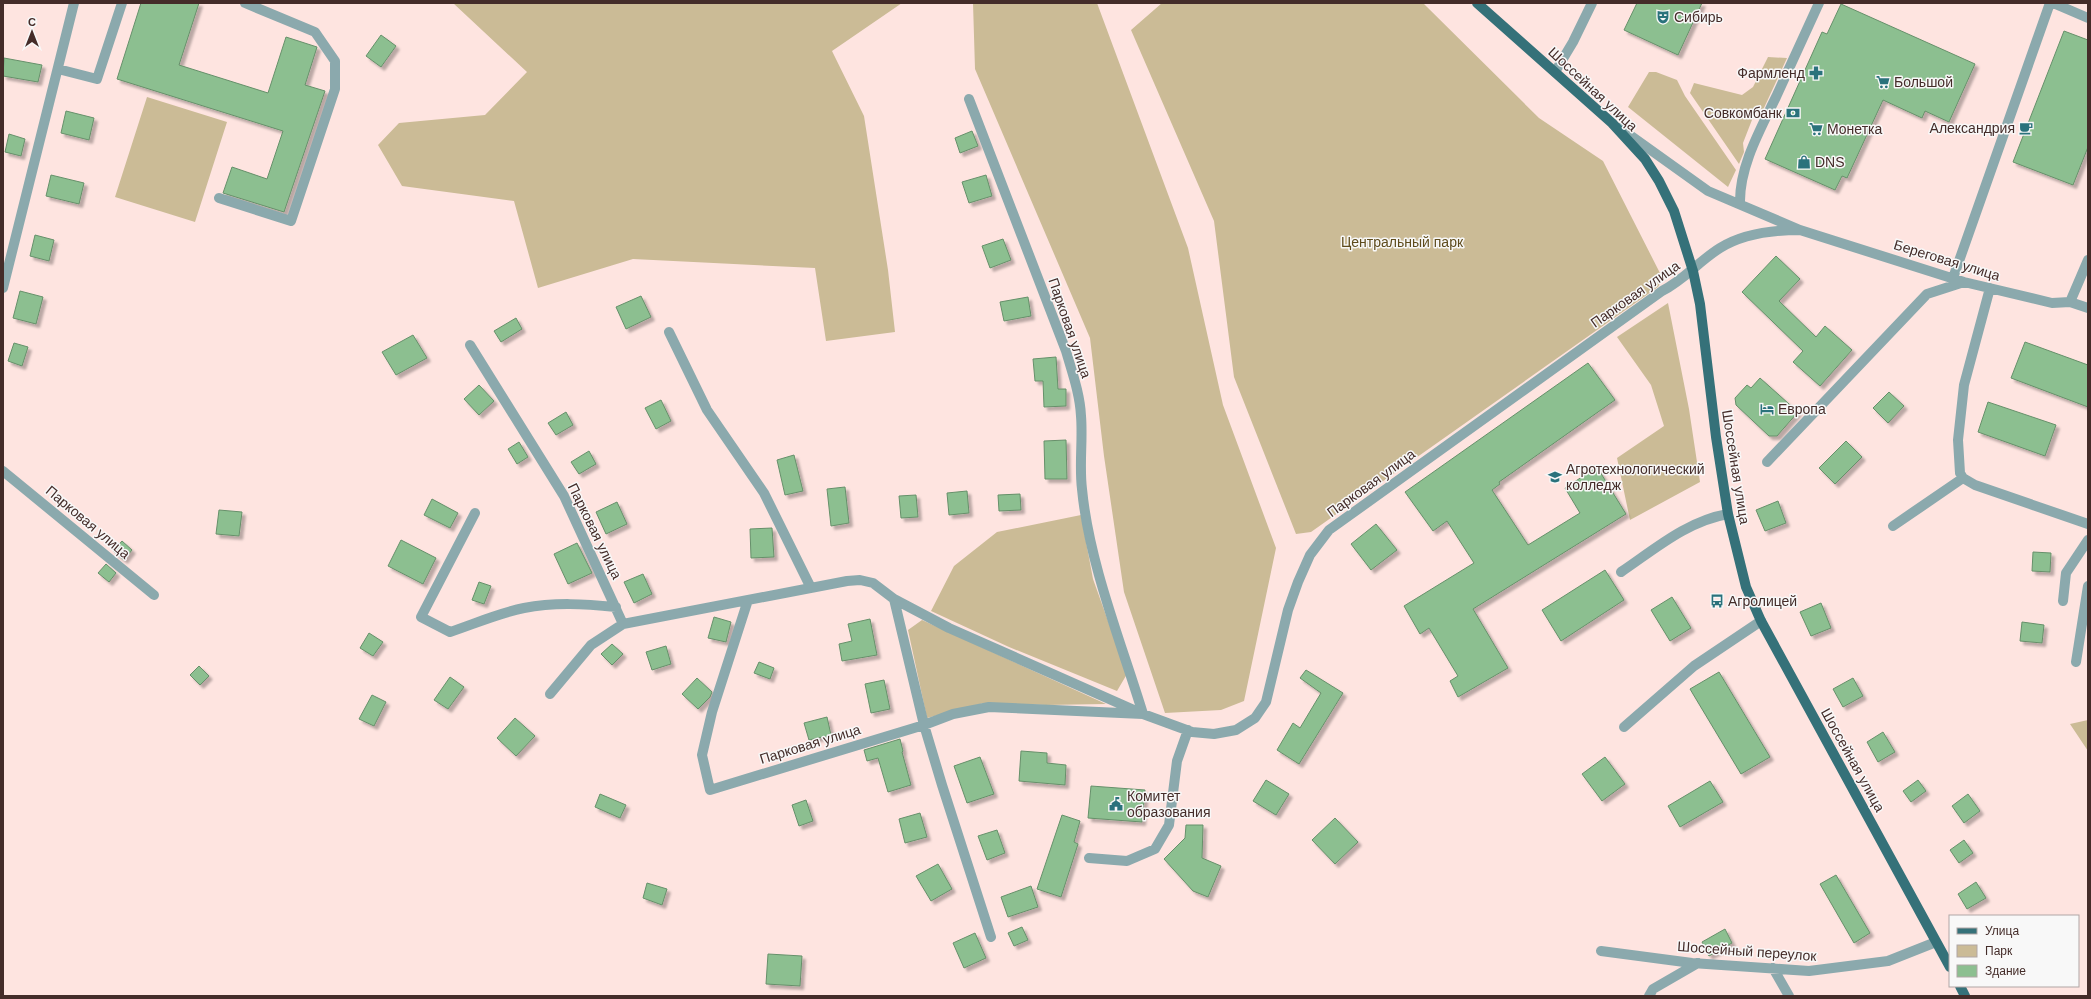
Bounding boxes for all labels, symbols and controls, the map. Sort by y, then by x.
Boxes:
theatre icon: Сибирь [1655,9,1671,25]
place label: Сибирь [1674,9,1723,25]
north arrow [12,12,52,52]
text: С [28,16,36,28]
street label: Шоссейная улица [1545,44,1641,134]
place label: Фармленд [1737,65,1805,81]
pharmacy icon: Фармленд [1808,65,1824,81]
supermarket icon: Большой [1875,74,1891,90]
place label: Большой [1894,74,1953,90]
place label: Совкомбанк [1704,105,1783,121]
bank icon: Совкомбанк [1785,105,1801,121]
place label: Александрия [1930,120,2015,136]
cafe icon: Александрия [2018,120,2034,136]
supermarket icon: Монетка [1808,121,1824,137]
place label: Монетка [1827,121,1883,137]
shop icon: DNS [1796,154,1812,170]
place label: DNS [1815,154,1845,170]
park label: Центральный парк [1341,234,1464,250]
street label: Береговая улица [1892,236,2002,284]
street label: Парковая улица [1588,257,1683,331]
street label: Парковая улица [1045,276,1095,380]
hotel icon: Европа [1759,401,1775,417]
place label: Европа [1778,401,1826,417]
street label: Шоссейная улица [1719,409,1753,526]
street label: Парковая улица [1324,446,1418,520]
place label: Агротехнологический колледж [1566,461,1705,493]
school or university icon: Агротехнологический колледж [1547,469,1563,485]
street label: Парковая улица [565,480,625,582]
street label: Парковая улица [43,482,133,562]
bus stop icon: Агролицей [1709,593,1725,609]
place label: Агролицей [1728,593,1797,609]
street label: Шоссейная улица [1818,706,1888,815]
street label: Парковая улица [758,721,863,767]
place label: Комитет образования [1127,788,1210,820]
public building icon: Комитет образования [1108,796,1124,812]
legend [1949,915,2079,987]
text: Улица [1985,924,2019,938]
street label: Шоссейный переулок [1677,938,1818,964]
text: Парк [1985,944,2013,958]
text: Здание [1985,964,2026,978]

